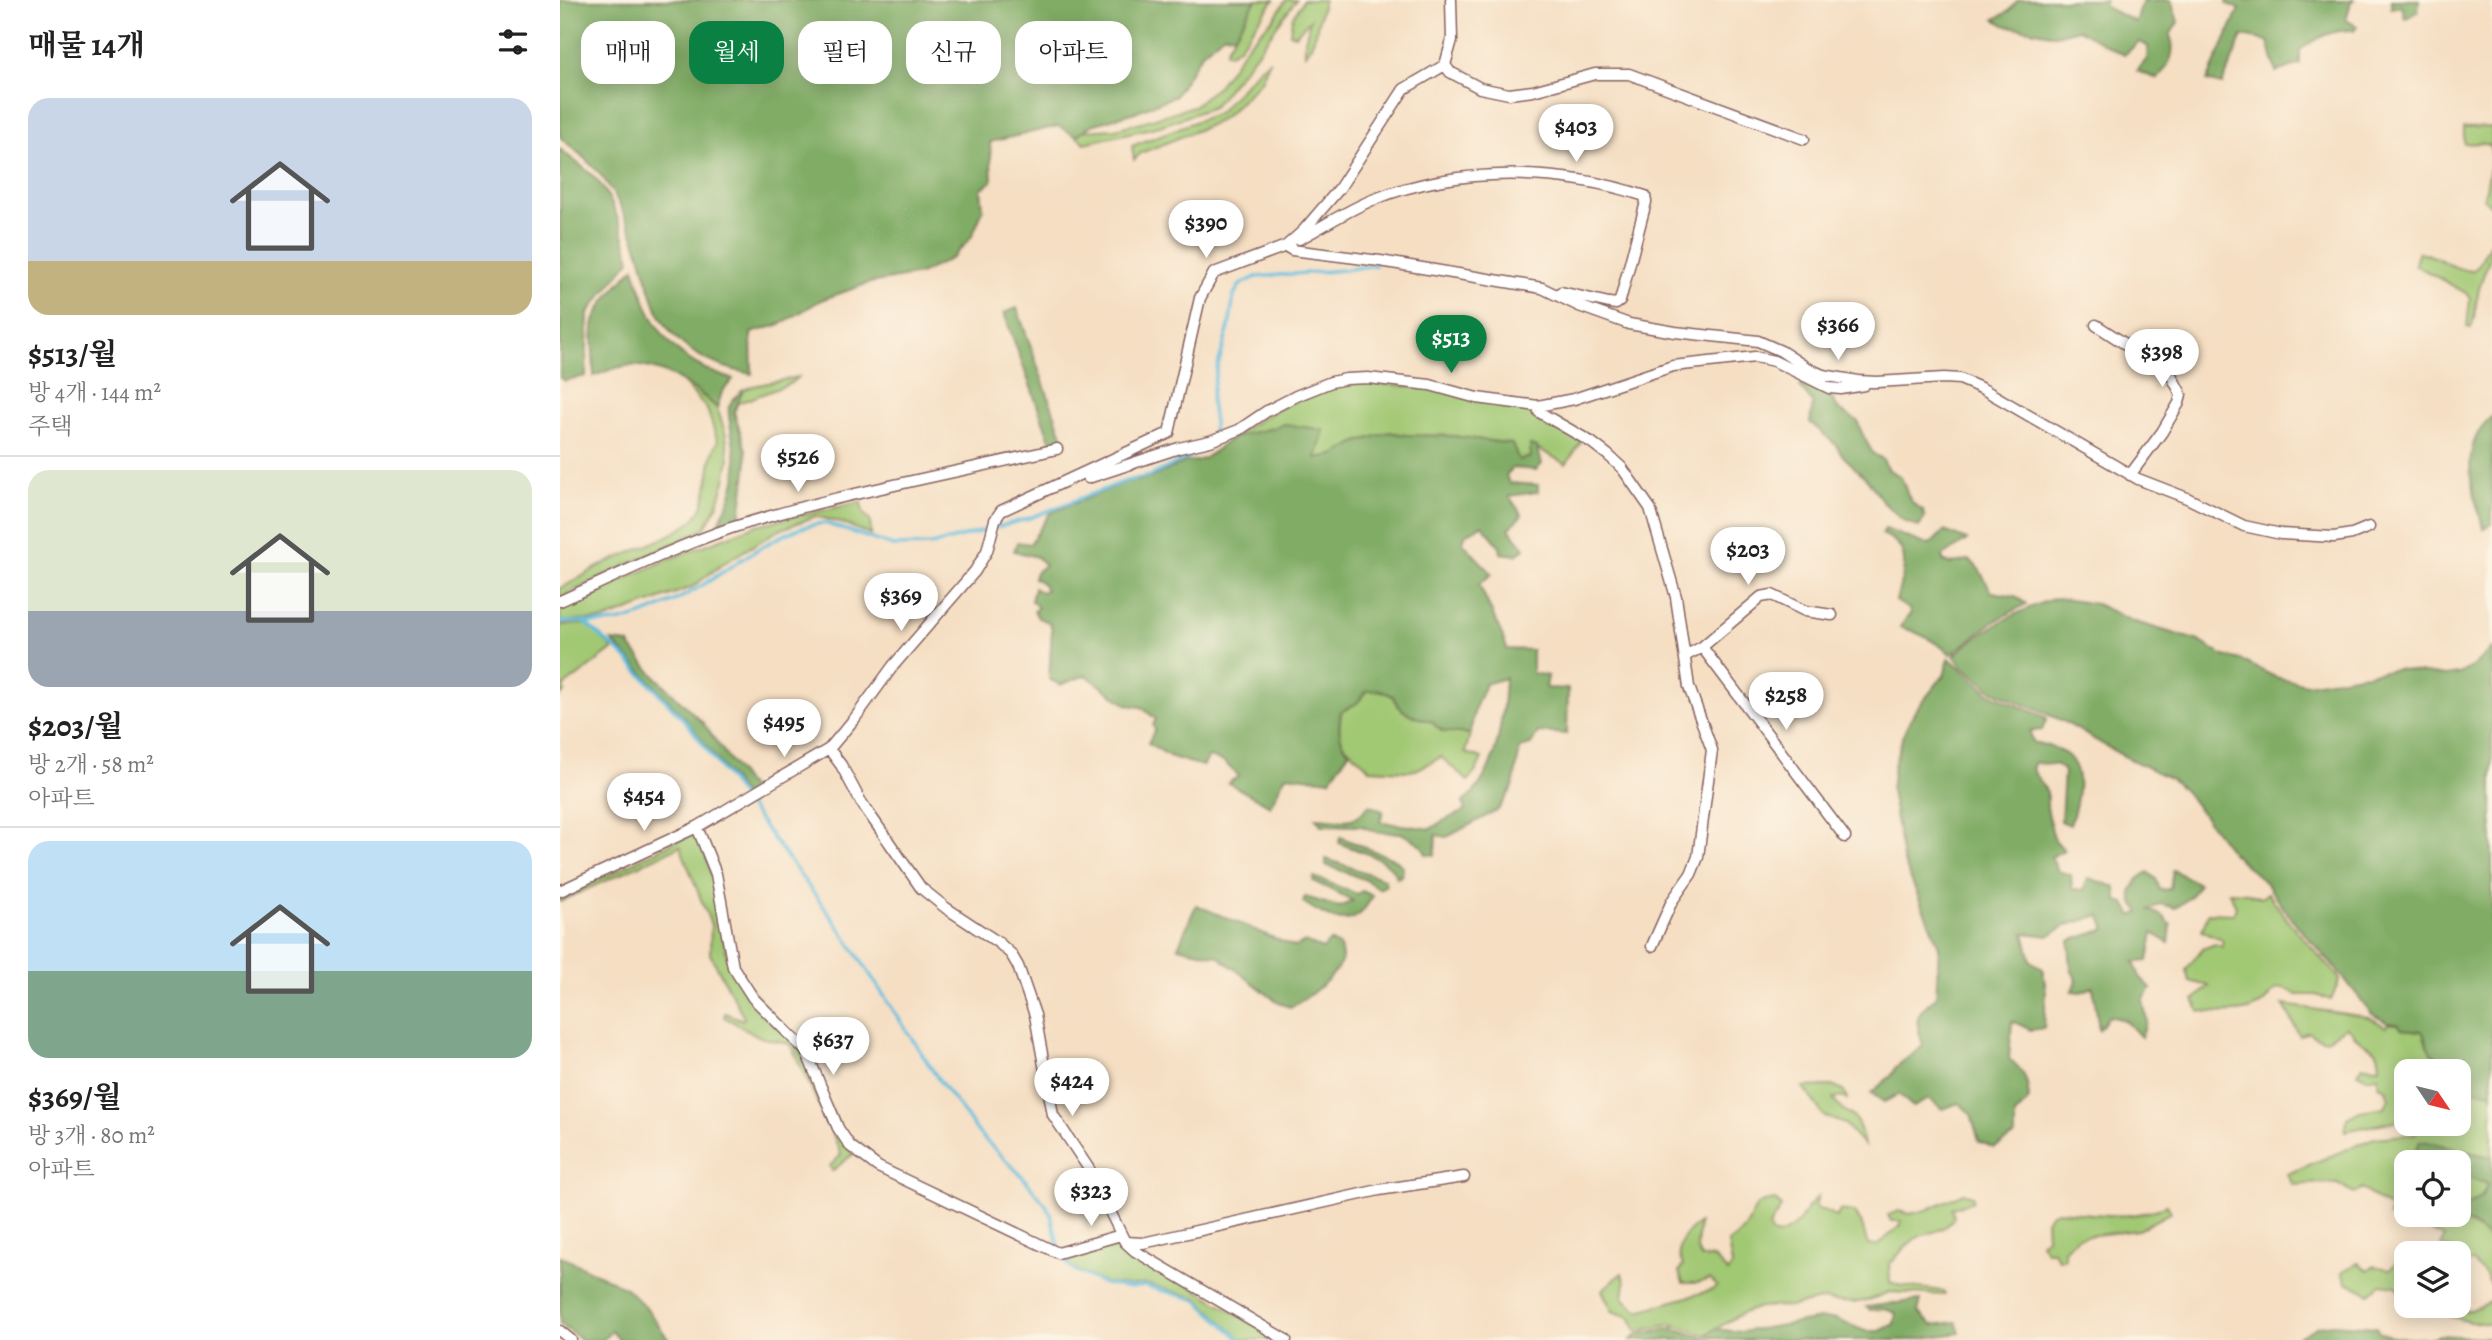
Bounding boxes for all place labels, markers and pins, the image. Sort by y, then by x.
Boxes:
pin: $403 [1535,104,1617,164]
pin: $390 [1165,201,1247,260]
pin: $366 [1797,302,1879,362]
pin: $513 [1410,316,1492,375]
pin: $398 [2121,330,2203,389]
pin: $526 [757,434,839,494]
pin: $203 [1707,528,1789,587]
pin: $369 [860,574,942,633]
pin: $258 [1745,672,1827,732]
pin: $495 [743,700,825,759]
pin: $454 [603,774,685,833]
pin: $637 [792,1018,874,1077]
pin: $424 [1031,1058,1113,1118]
pin: $323 [1050,1168,1132,1228]

